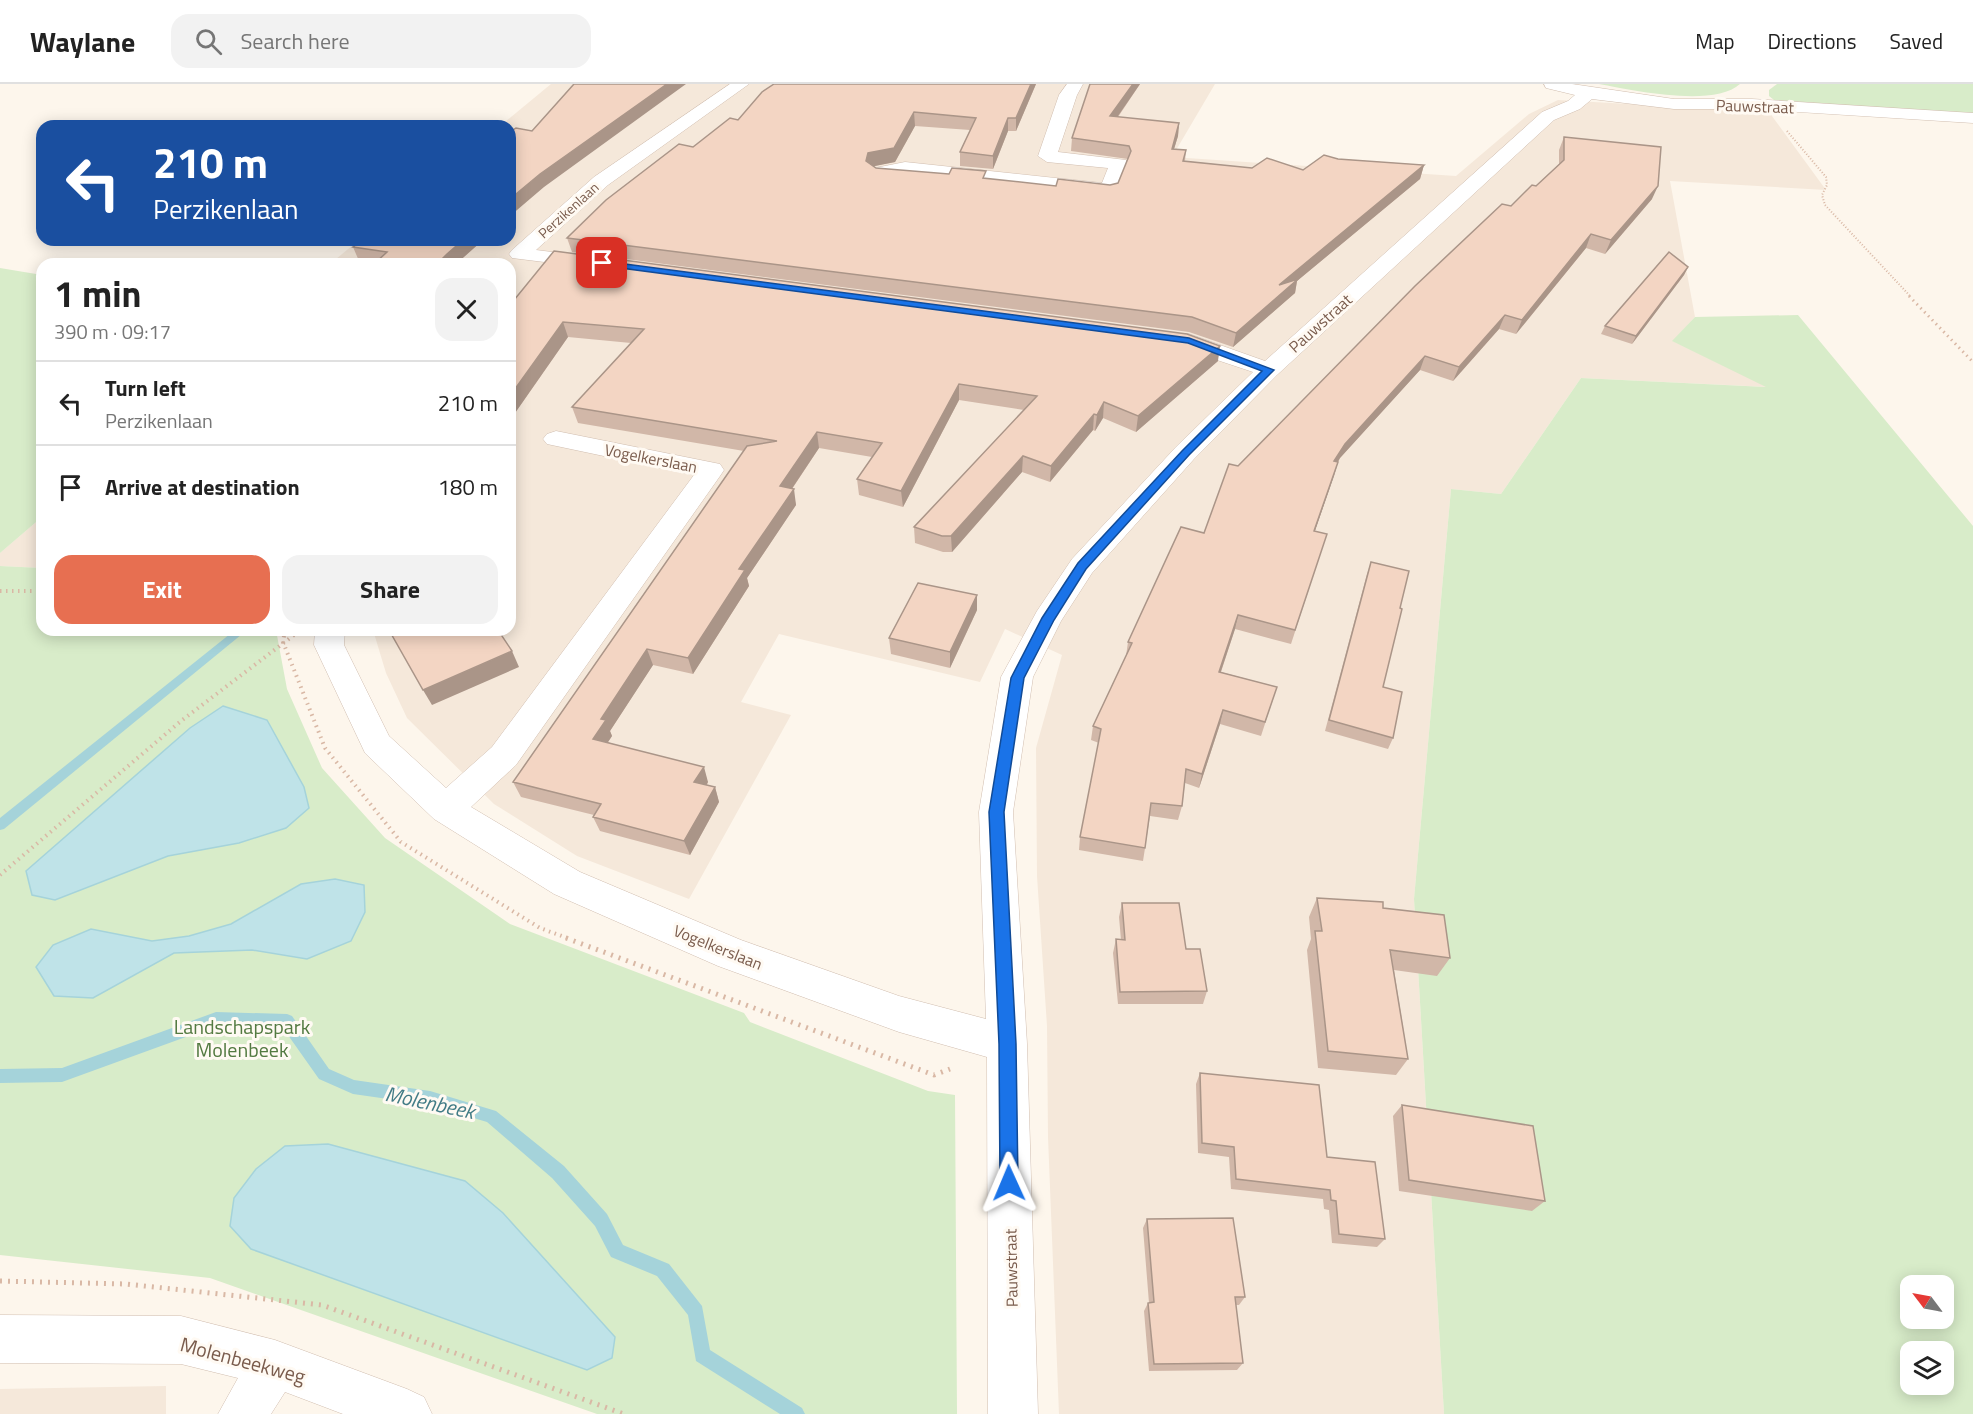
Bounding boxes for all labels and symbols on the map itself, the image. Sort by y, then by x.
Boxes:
street label: Pauwstraat [1715,93,1795,119]
street label: Perzikenlaan [533,177,603,243]
pin [576,237,627,288]
street label: Pauwstraat [1283,288,1357,358]
street label: Vogelkerslaan [603,437,699,479]
street label: Vogelkerslaan [670,918,766,976]
park label: Landschapspark Molenbeek [174,1011,311,1065]
water label: Molenbeek [382,1077,480,1128]
position arrow [977,1151,1041,1215]
street label: Pauwstraat [998,1228,1024,1307]
north arrow [1900,1275,1954,1329]
street label: Molenbeekweg [177,1328,309,1392]

